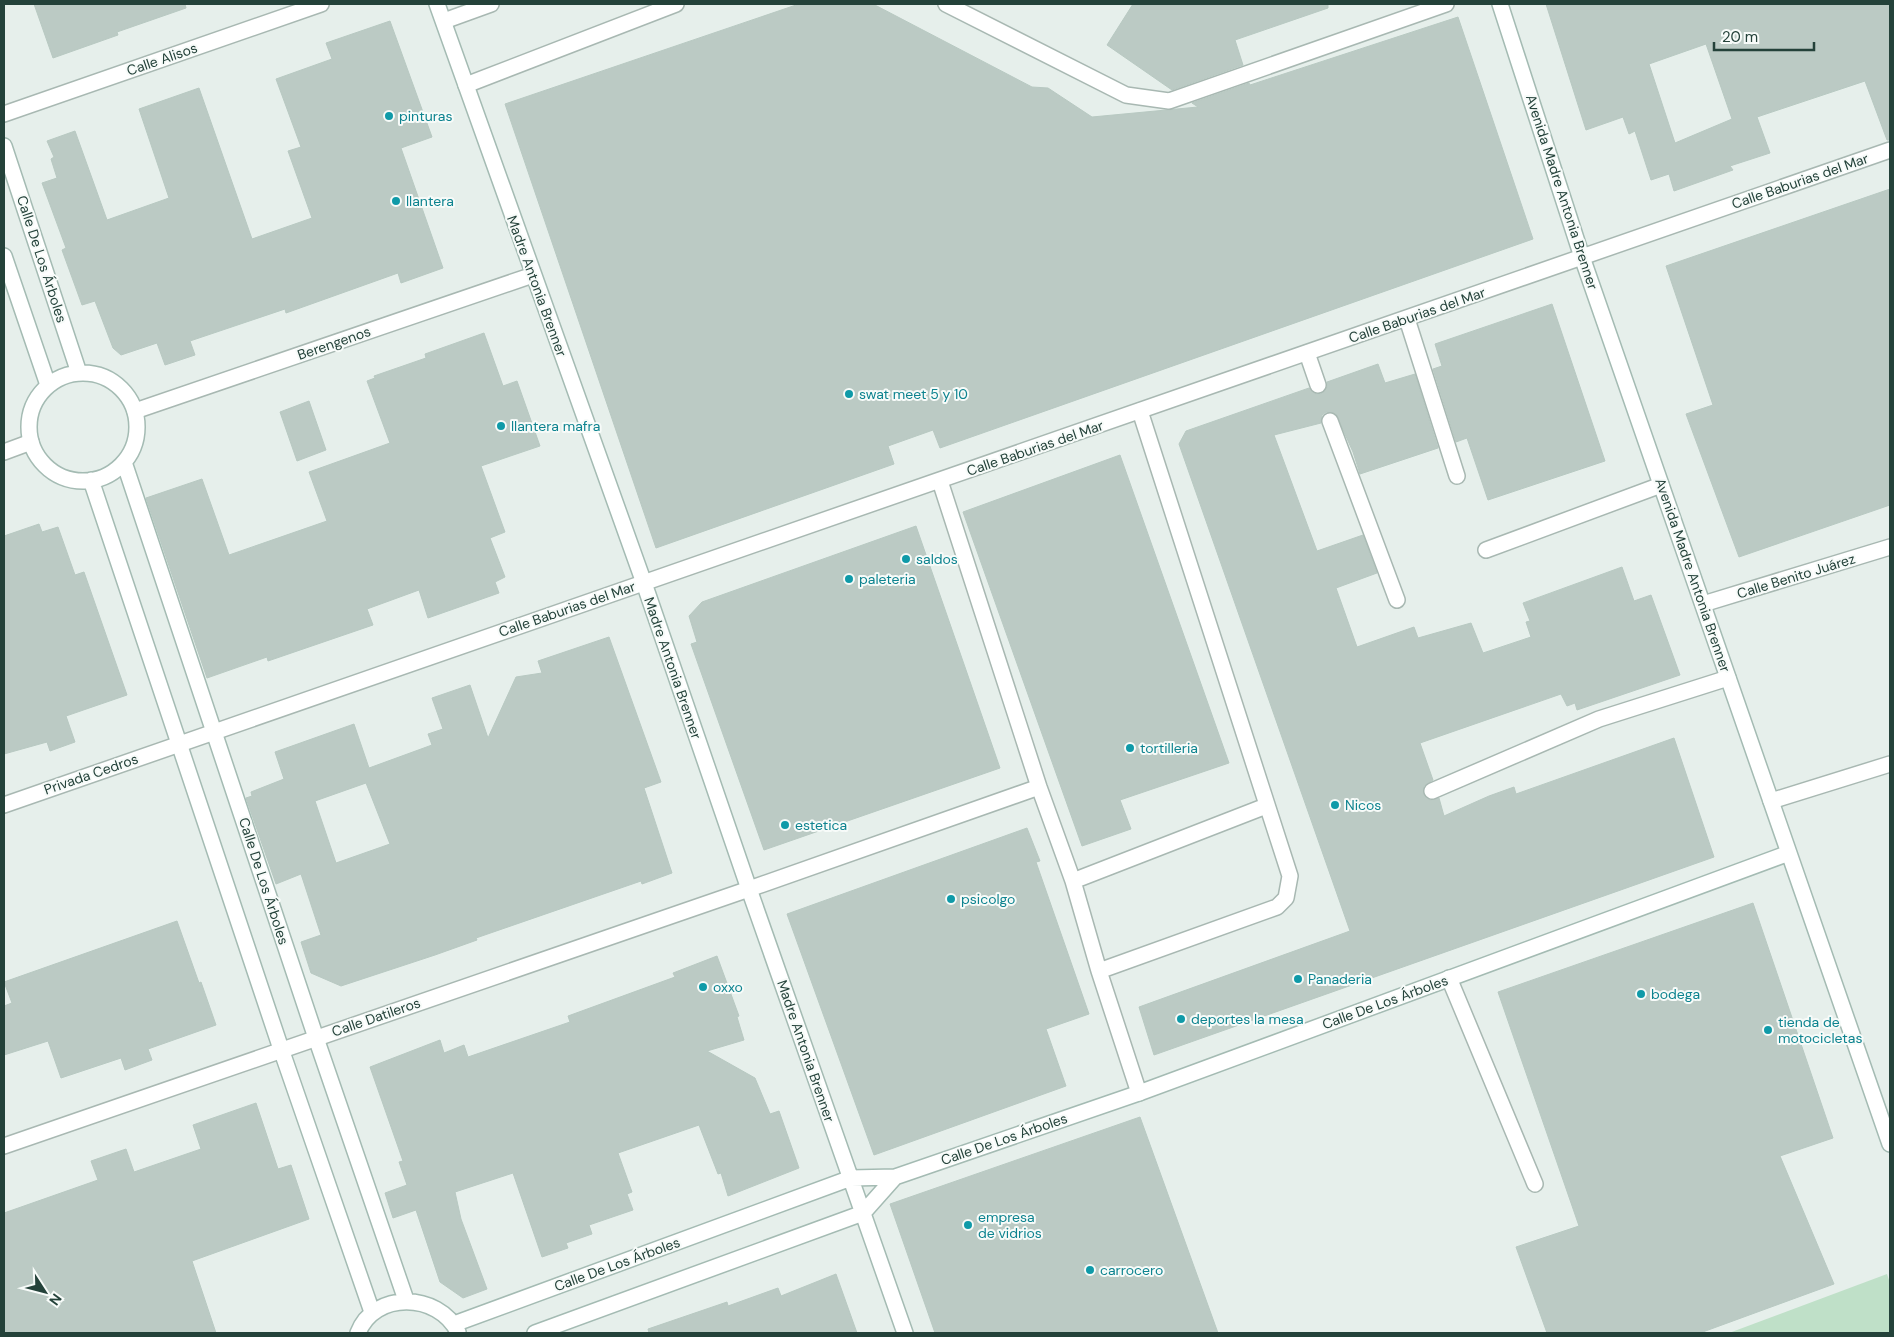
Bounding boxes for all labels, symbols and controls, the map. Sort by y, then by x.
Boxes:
scale bar [1714,20,1814,52]
text: 20 m [1722,27,1758,47]
street label: Calle Alisos [124,38,200,80]
street label: Avenida Madre Antonia Brenner [1522,92,1602,292]
place label: pinturas [399,107,453,125]
marker: pinturas [383,110,395,122]
street label: Calle Baburias del Mar [1729,149,1871,213]
place label: llantera [406,192,454,210]
street label: Calle De Los Árboles [13,193,71,325]
marker: llantera [390,195,402,207]
street label: Madre Antonia Brenner [503,213,571,359]
street label: Calle Baburias del Mar [1346,283,1488,347]
street label: Berengenos [295,322,373,364]
place label: swat meet 5 y 10 [859,385,968,403]
marker: swat meet 5 y 10 [843,388,855,400]
street label: Calle Baburias del Mar [964,416,1106,480]
place label: llantera mafra [511,417,600,435]
marker: llantera mafra [495,420,507,432]
street label: Avenida Madre Antonia Brenner [1651,476,1735,674]
street label: Calle Benito Juárez [1735,549,1857,603]
place label: saldos [916,550,958,568]
marker: saldos [900,553,912,565]
place label: paleteria [859,570,916,588]
marker: paleteria [843,573,855,585]
street label: Calle Baburias del Mar [496,577,638,641]
street label: Madre Antonia Brenner [640,595,706,741]
place label: tortilleria [1140,739,1198,757]
marker: tortilleria [1124,742,1136,754]
street label: Privada Cedros [42,749,140,799]
place label: Nicos [1345,796,1381,814]
marker: Nicos [1329,799,1341,811]
street label: Calle De Los Árboles [235,815,293,947]
place label: estetica [795,816,847,834]
marker: estetica [779,819,791,831]
place label: psicolgo [961,890,1015,908]
marker: psicolgo [945,893,957,905]
place label: Panaderia [1308,970,1372,988]
street label: Calle De Los Árboles [1320,971,1450,1033]
marker: Panaderia [1292,973,1304,985]
place label: oxxo [713,978,743,996]
street label: Madre Antonia Brenner [773,978,839,1124]
marker: oxxo [697,981,709,993]
place label: bodega [1651,985,1700,1003]
marker: bodega [1635,988,1647,1000]
street label: Calle Datileros [329,993,423,1041]
place label: deportes la mesa [1191,1010,1304,1028]
marker: deportes la mesa [1175,1013,1187,1025]
place label: tienda de motocicletas [1778,1013,1862,1047]
marker: tienda de motocicletas [1762,1024,1774,1036]
street label: Calle De Los Árboles [938,1109,1070,1169]
place label: empresa de vidrios [978,1208,1042,1242]
marker: empresa de vidrios [962,1219,974,1231]
street label: Calle De Los Árboles [552,1233,682,1295]
place label: carrocero [1100,1261,1163,1279]
marker: carrocero [1084,1264,1096,1276]
north arrow [20,1267,70,1317]
text: N [45,1290,66,1309]

